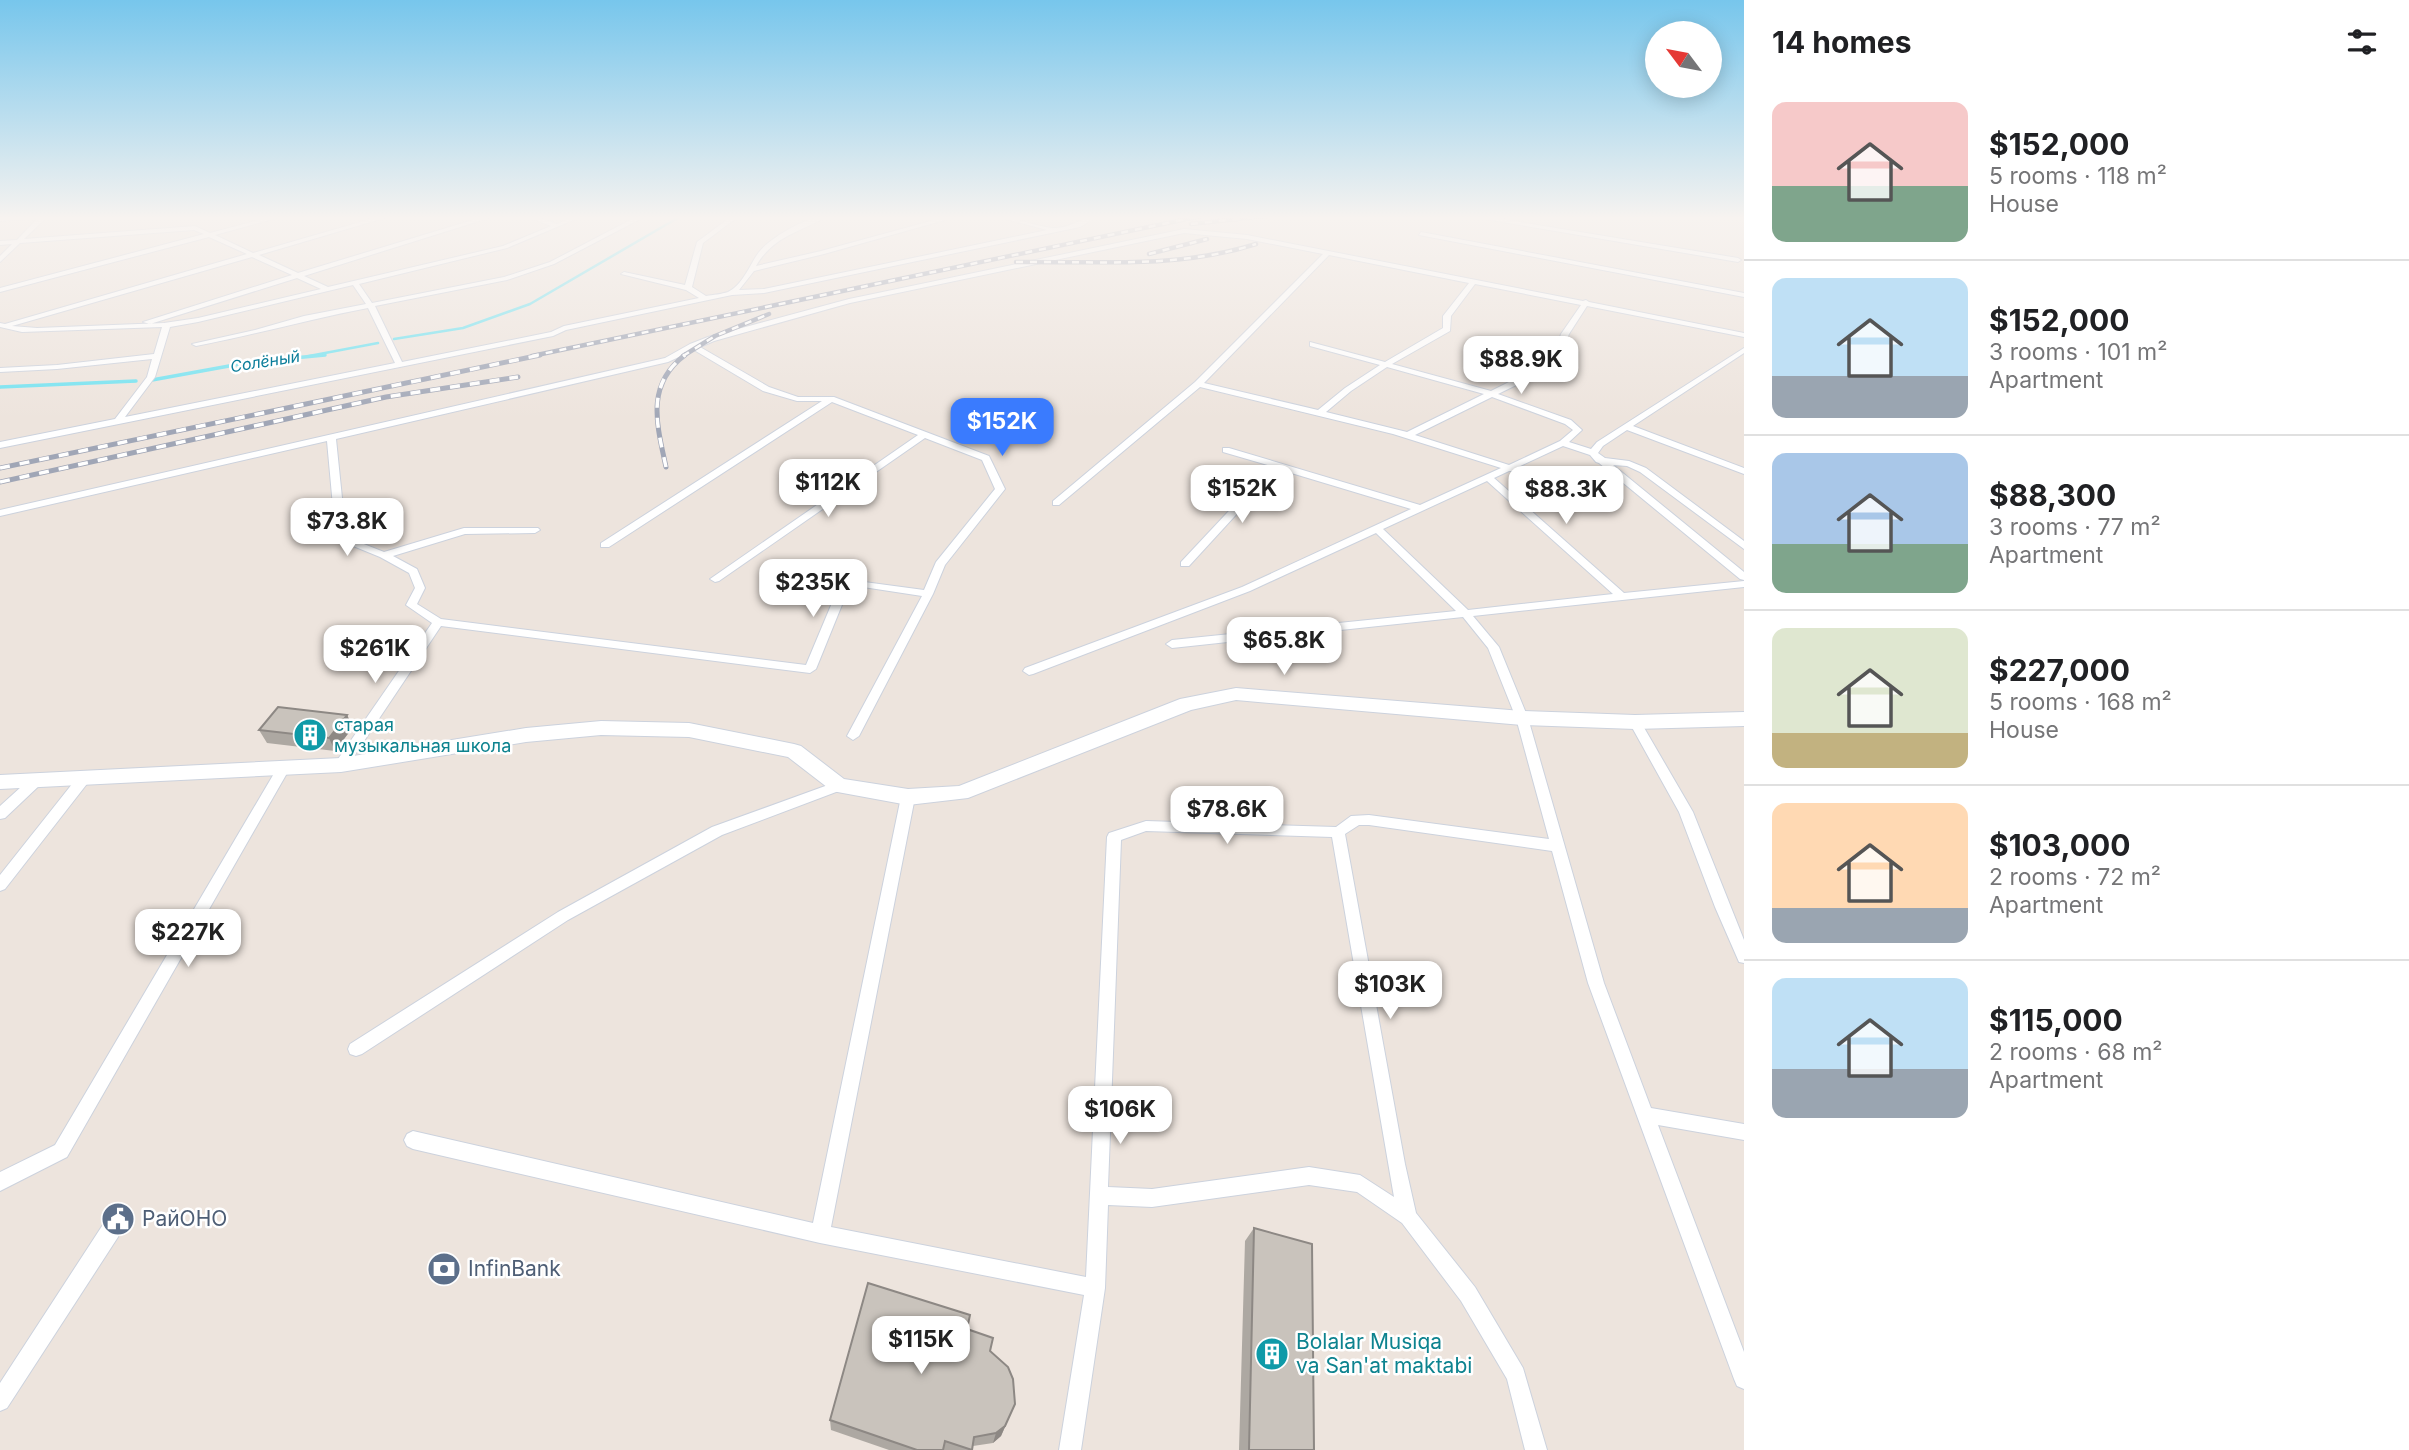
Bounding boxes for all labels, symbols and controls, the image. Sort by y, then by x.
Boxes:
north arrow [1645,21,1722,98]
map controls [1645,21,1722,98]
icon: filters [2343,23,2381,61]
text: 14 homes [1772,24,1911,60]
text: $152,000 [1989,126,2129,162]
icon: home [1828,130,1912,214]
text: 5 rooms · 118 m² [1989,162,2167,190]
text: House [1989,190,2059,218]
text: $152,000 [1989,302,2129,338]
icon: home [1828,306,1912,390]
pin: $88.9K [1464,336,1578,396]
text: 3 rooms · 101 m² [1989,338,2167,366]
text: $88.9K [1479,345,1563,373]
water label: Солёный [229,346,301,376]
text: Apartment [1989,366,2103,394]
pin: $152K [953,398,1051,458]
text: $152K [967,407,1037,435]
pin: $112K [779,460,877,519]
pin: $152K [1193,466,1291,525]
pin: $88.3K [1509,466,1623,526]
text: $112K [795,468,861,496]
text: $152K [1207,474,1277,502]
text: $88.3K [1524,475,1608,503]
text: $88,300 [1989,477,2116,513]
icon: home [1828,481,1912,565]
pin: $73.8K [290,498,404,558]
text: $73.8K [307,507,387,535]
text: 3 rooms · 77 m² [1989,513,2161,541]
text: Apartment [1989,541,2103,569]
pin: $235K [764,560,862,619]
text: $235K [775,568,851,596]
pin: $65.8K [1227,618,1341,677]
pin: $261K [326,626,424,685]
text: $65.8K [1243,626,1325,654]
text: $261K [340,634,410,662]
text: $227,000 [1989,652,2130,688]
icon: home [1828,656,1912,740]
text: 5 rooms · 168 m² [1989,688,2172,716]
place label: старая музыкальная школа [334,714,511,756]
building icon: старая музыкальная школа [291,716,329,754]
text: House [1989,716,2059,744]
pin: $78.6K [1170,786,1284,846]
text: $78.6K [1186,795,1268,823]
text: $103,000 [1989,827,2130,863]
icon: home [1828,831,1912,915]
text: 2 rooms · 72 m² [1989,863,2161,891]
text: Apartment [1989,891,2103,919]
pin: $227K [139,909,237,969]
text: $227K [151,918,225,946]
pin: $103K [1341,962,1439,1021]
text: $103K [1354,970,1426,998]
text: $115,000 [1989,1002,2123,1038]
icon: home [1828,1006,1912,1090]
text: 2 rooms · 68 m² [1989,1038,2162,1066]
text: Apartment [1989,1066,2103,1094]
pin: $106K [1071,1086,1169,1146]
text: $106K [1084,1095,1156,1123]
public building icon: РайОНО [99,1200,137,1238]
place label: РайОНО [142,1206,227,1231]
bank icon: InfinBank [425,1250,463,1288]
place label: InfinBank [468,1256,561,1281]
pin: $115K [872,1316,970,1376]
text: $115K [888,1325,954,1353]
place label: Bolalar Musiqa va San'at maktabi [1296,1329,1472,1378]
building icon: Bolalar Musiqa va San'at maktabi [1253,1335,1291,1373]

